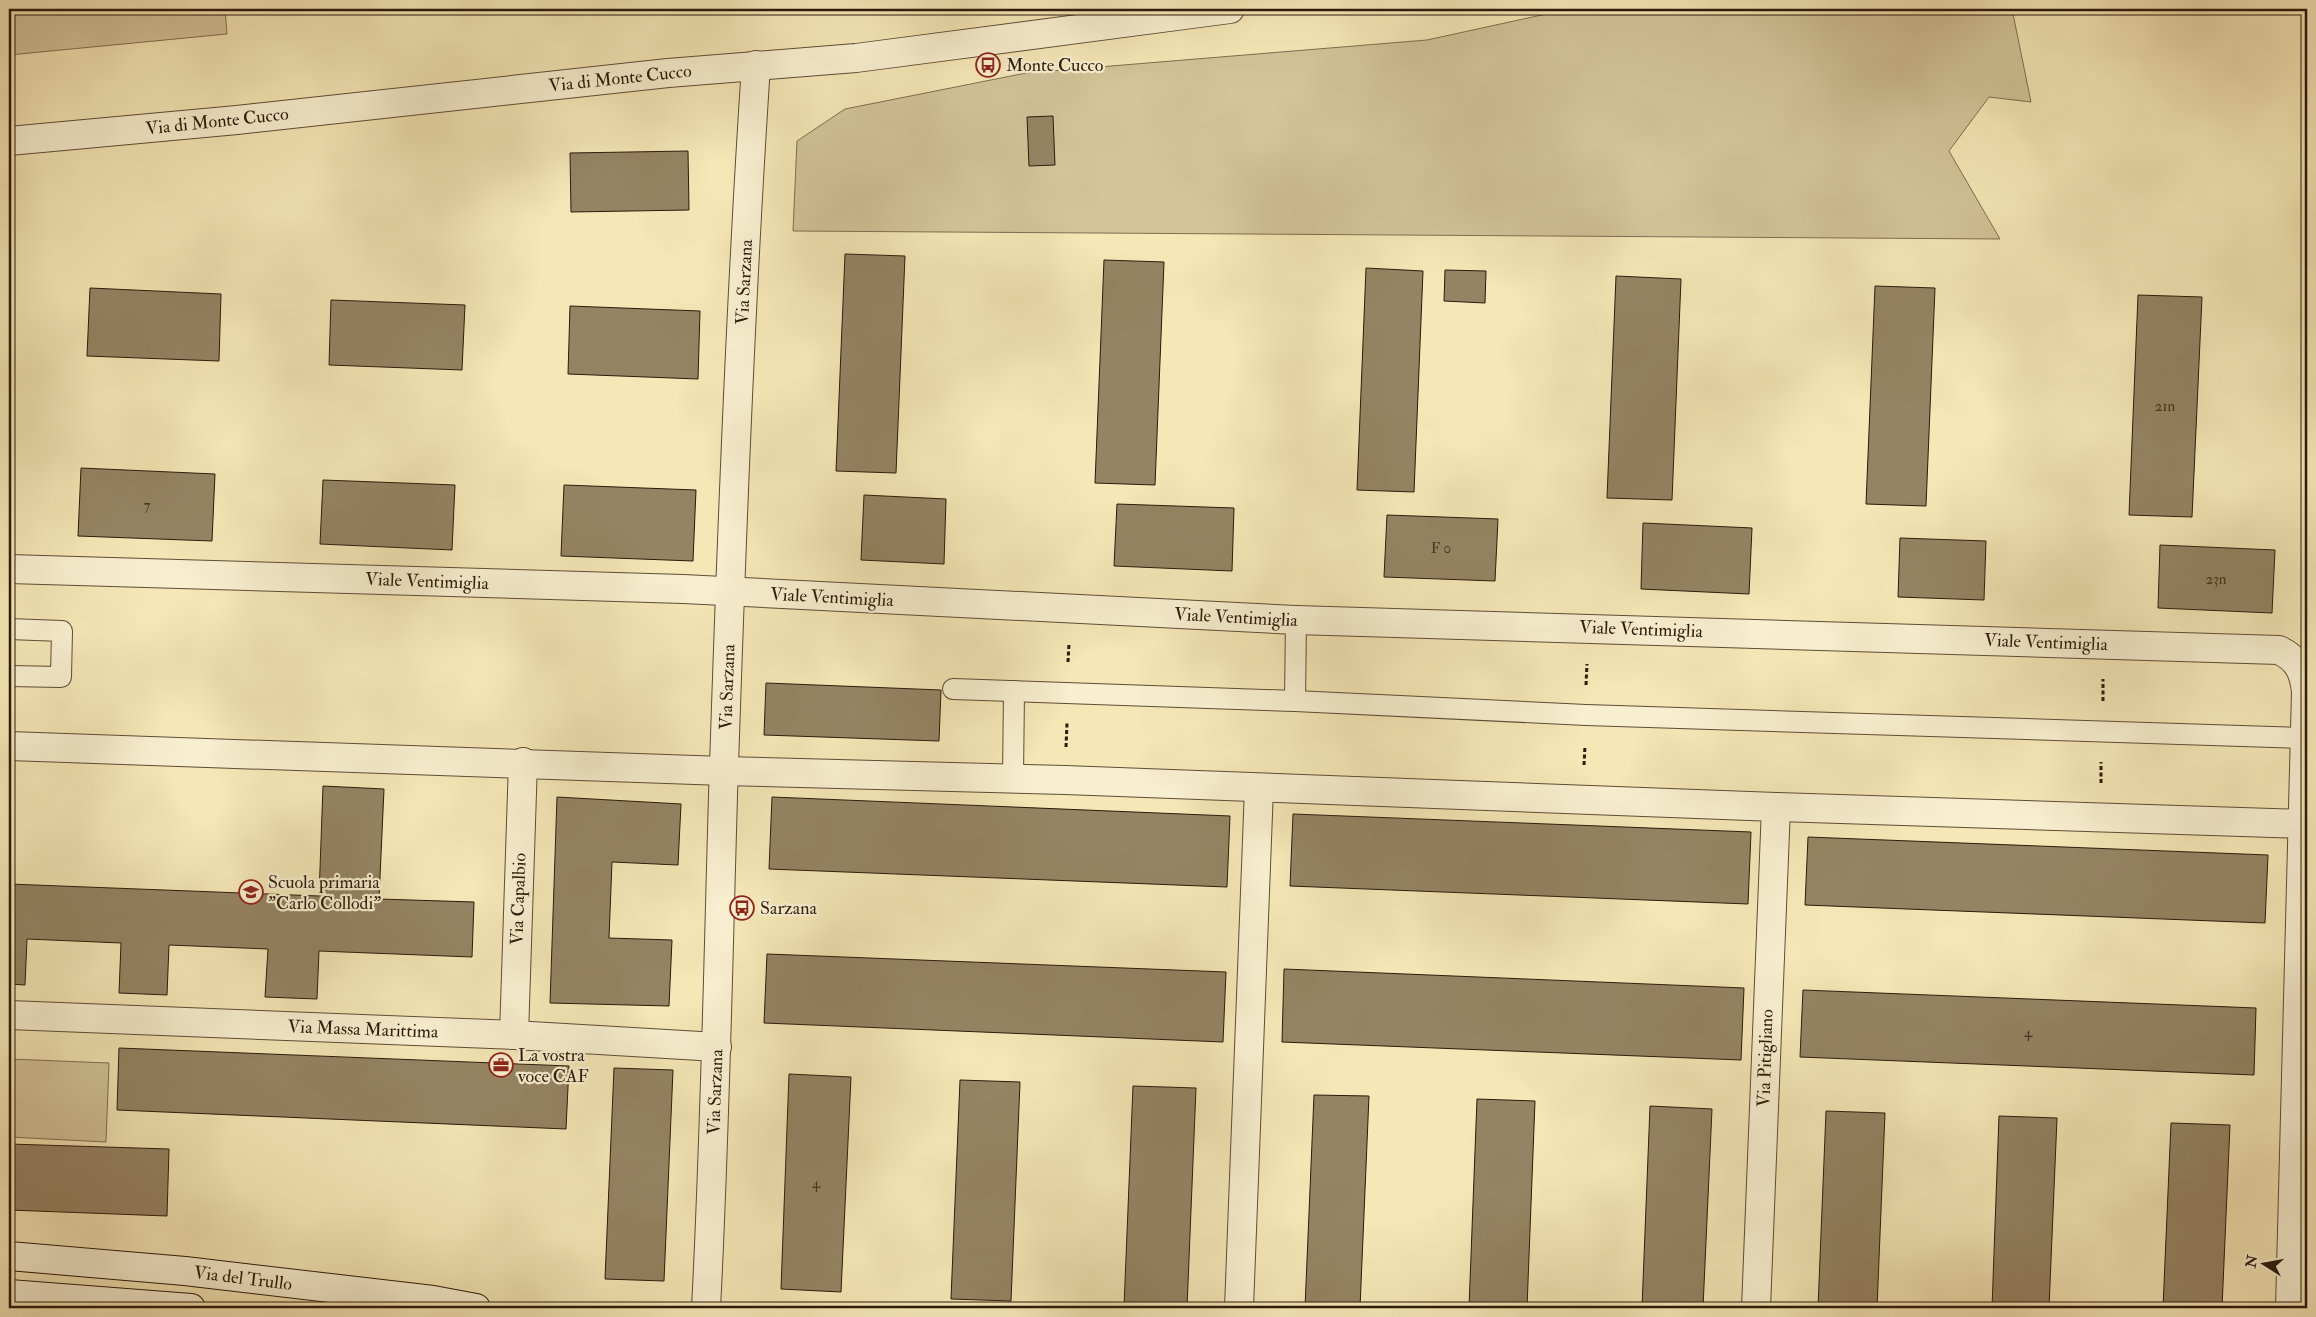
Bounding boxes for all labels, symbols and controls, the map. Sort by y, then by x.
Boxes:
bus stop icon: Monte Cucco [975,52,1001,78]
place label: Monte Cucco [1006,54,1104,77]
street label: Via di Monte Cucco [547,60,693,97]
street label: Via di Monte Cucco [144,103,290,140]
street label: Via Sarzana [731,238,758,325]
house number: 21n [2155,397,2176,416]
house number: 7 [144,496,151,515]
house number: F 0 [1431,539,1451,558]
street label: Viale Ventimiglia [365,568,490,595]
house number: 23n [2205,570,2227,589]
street label: Viale Ventimiglia [770,583,895,612]
street label: Viale Ventimiglia [1174,603,1299,632]
street label: Viale Ventimiglia [1579,616,1704,643]
street label: Viale Ventimiglia [1984,629,2109,656]
street label: Via Sarzana [715,643,741,730]
street label: Via Capalbio [505,852,532,946]
place label: Scuola primaria "Carlo Collodi" [268,871,381,915]
school or university icon: Scuola primaria "Carlo Collodi" [238,879,264,905]
bus stop icon: Sarzana [729,895,755,921]
place label: Sarzana [760,897,818,920]
street label: Via Pitigliano [1752,1008,1779,1107]
street label: Via Massa Marittima [287,1015,439,1044]
house number: 4 [2024,1023,2033,1042]
place label: La vostra voce CAF [517,1044,589,1088]
street label: Via Sarzana [703,1048,729,1135]
office icon: La vostra voce CAF [488,1052,514,1078]
house number: 4 [812,1174,821,1193]
north arrow [2238,1240,2288,1290]
text: N [2242,1253,2261,1270]
street label: Via del Trullo [193,1261,294,1296]

